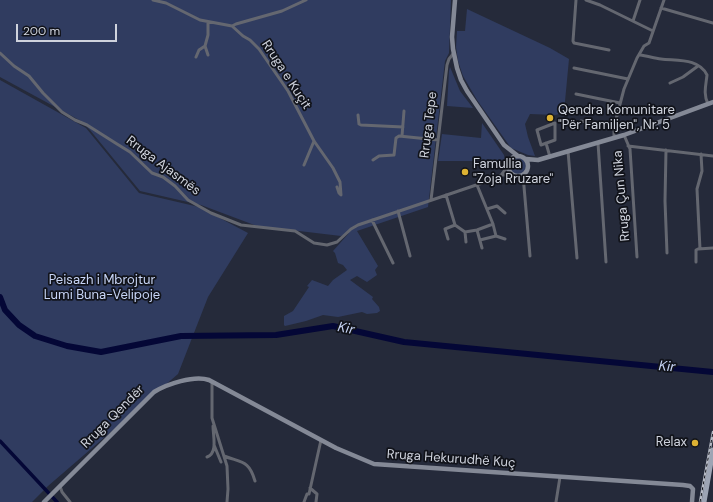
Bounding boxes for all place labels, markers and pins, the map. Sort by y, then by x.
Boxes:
place label: Qendra Komunitare "Për Familjen", Nr. 5 [558,103,675,134]
marker: Qendra Komunitare "Për Familjen", Nr. 5 [545,113,555,123]
place label: Famullia "Zoja Rruzare" [473,157,553,188]
marker: Famullia "Zoja Rruzare" [460,167,470,177]
place label: Relax [656,435,687,451]
marker: Relax [690,438,700,448]

